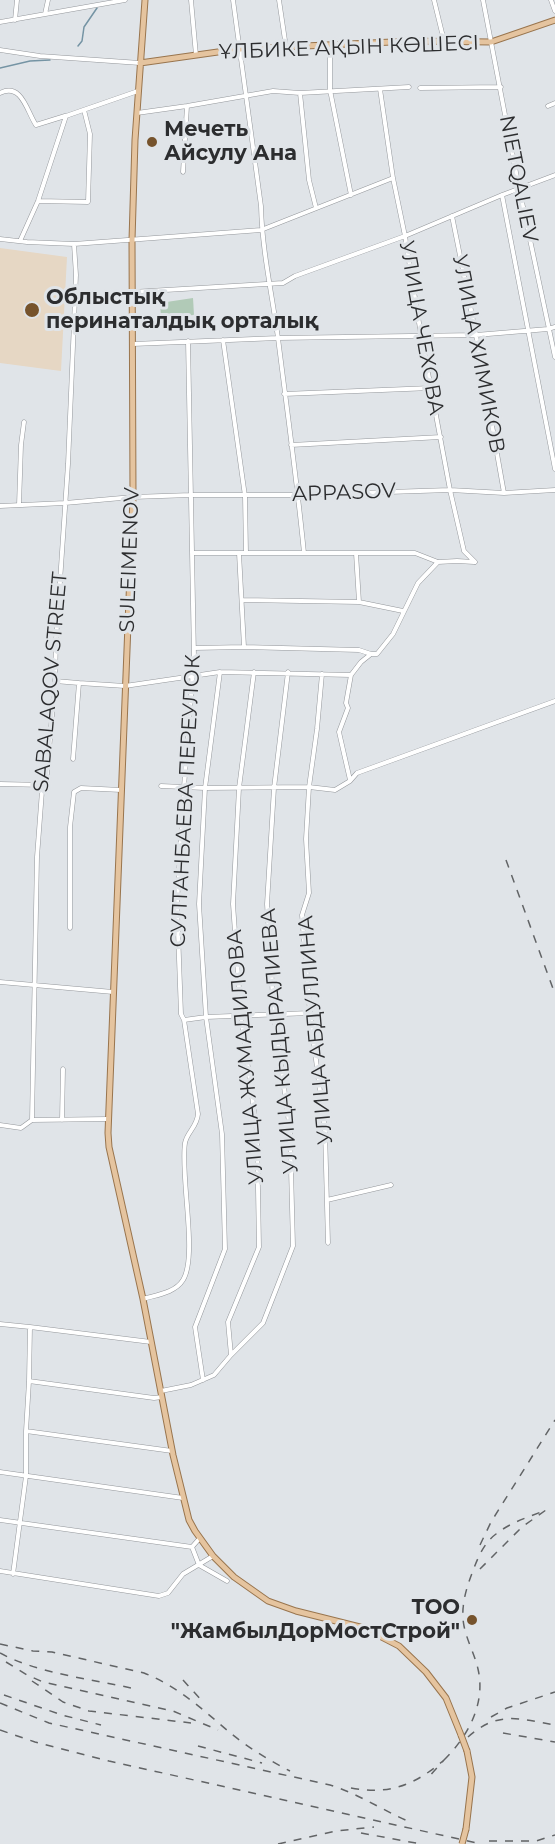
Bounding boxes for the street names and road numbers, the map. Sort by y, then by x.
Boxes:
street label: ҰЛБИКЕ АҚЫН КӨШЕСІ [218,31,480,65]
street label: NIETQALIEV [493,113,543,245]
street label: УЛИЦА ЧЕХОВА [393,239,449,417]
street label: УЛИЦА ХИМИКОВ [446,252,510,456]
street label: APPASOV [292,479,396,507]
street label: SULEIMENOV [115,487,145,633]
street label: SABALAQOV STREET [29,571,73,793]
street label: СУЛТАНБАЕВА ПЕРЕУЛОК [166,654,206,948]
street label: УЛИЦА КЫДЫРАЛИЕВА [256,907,304,1175]
street label: УЛИЦА АБДУЛЛИНА [293,914,339,1146]
street label: УЛИЦА ЖУМАДИЛОВА [222,928,270,1186]

